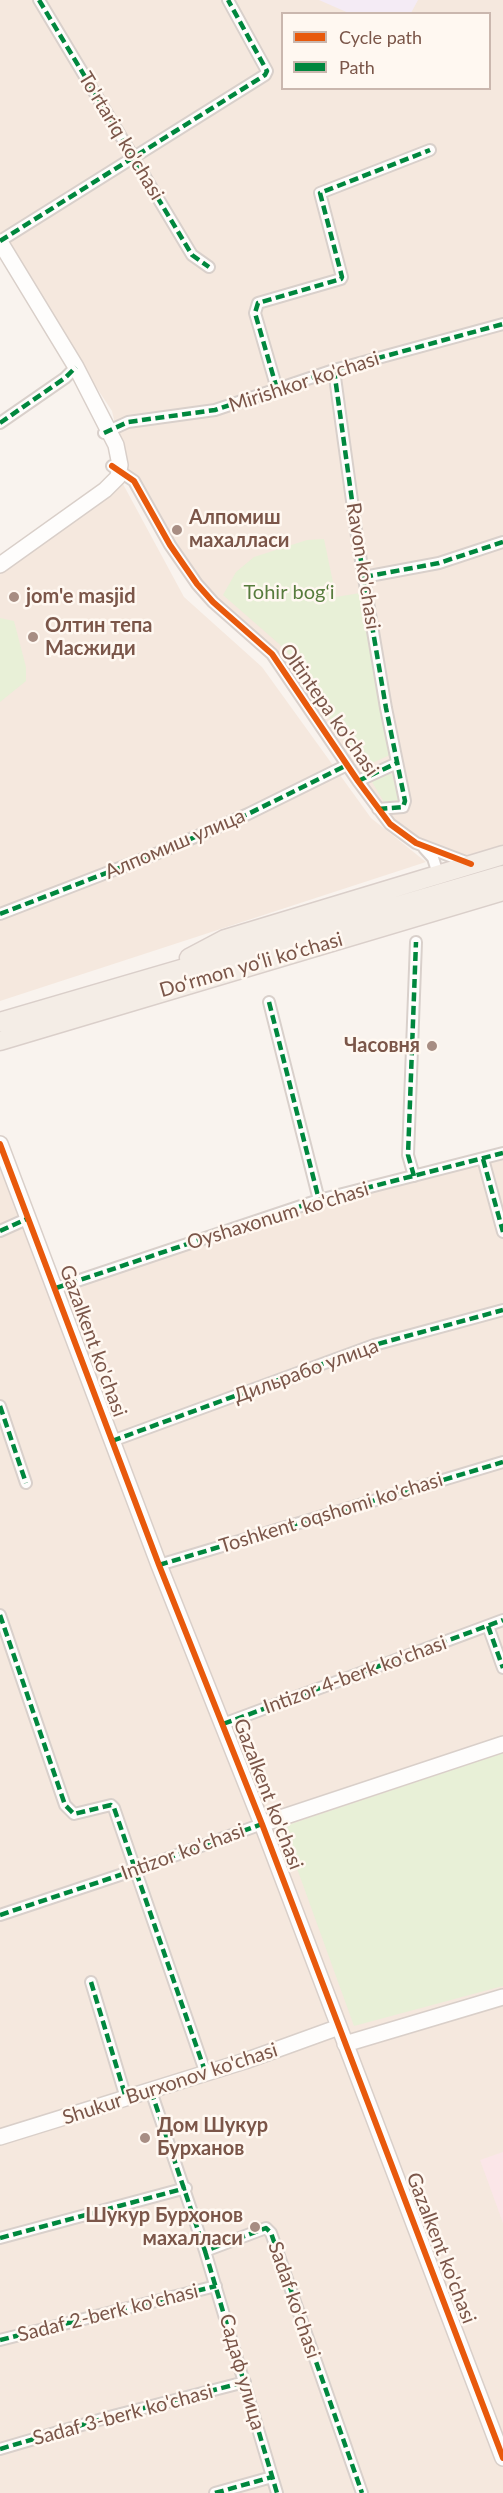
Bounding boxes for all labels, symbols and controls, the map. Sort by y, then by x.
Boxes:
legend [281,12,491,90]
text: Cycle path [339,26,422,48]
text: Path [339,56,375,78]
street label: To'rtariq ko'chasi [73,67,169,205]
street label: Mirishkor ko'chasi [226,346,382,418]
street label: Ravon ko'chasi [341,501,385,631]
place label: Алпомиш махалласи [189,506,289,553]
marker: Алпомиш махалласи [170,523,184,537]
park label: Tohir bog‘i [243,581,335,605]
place label: jom'e masjid [26,585,136,609]
marker: jom'e masjid [7,590,21,604]
place label: Олтин тепа Масжиди [45,614,153,661]
marker: Олтин тепа Масжиди [26,630,40,644]
street label: Oltintepa ko'chasi [274,639,384,781]
street label: Алпомиш улица [101,804,249,884]
street label: Do‘rmon yo‘li ko‘chasi [157,927,345,1003]
place label: Часовня [344,1034,420,1058]
marker: Часовня [425,1039,439,1053]
street label: Oyshaxonum ko'chasi [184,1177,372,1255]
street label: Gazalkent ko'chasi [54,1262,132,1420]
street label: Дильрабо улица [230,1334,382,1408]
street label: Toshkent oqshomi ko'chasi [216,1468,446,1558]
street label: Intizor 4-berk ko'chasi [260,1631,450,1719]
street label: Gazalkent ko'chasi [228,1715,308,1873]
street label: Intizor ko'chasi [118,1819,248,1885]
street label: Shukur Burxonov ko'chasi [59,2038,281,2130]
place label: Дом Шукур Бурханов [157,2114,268,2161]
marker: Дом Шукур Бурханов [138,2131,152,2145]
street label: Gazalkent ko'chasi [401,2169,481,2327]
place label: Шукур Бурхонов махалласи [85,2204,243,2251]
marker: Шукур Бурхонов махалласи [248,2220,262,2234]
street label: Sadaf ko'chasi [263,2238,325,2362]
street label: Sadaf 2-berk ko'chasi [15,2279,201,2347]
street label: Садаф улица [214,2311,270,2433]
street label: Sadaf 3-berk ko'chasi [30,2379,216,2451]

